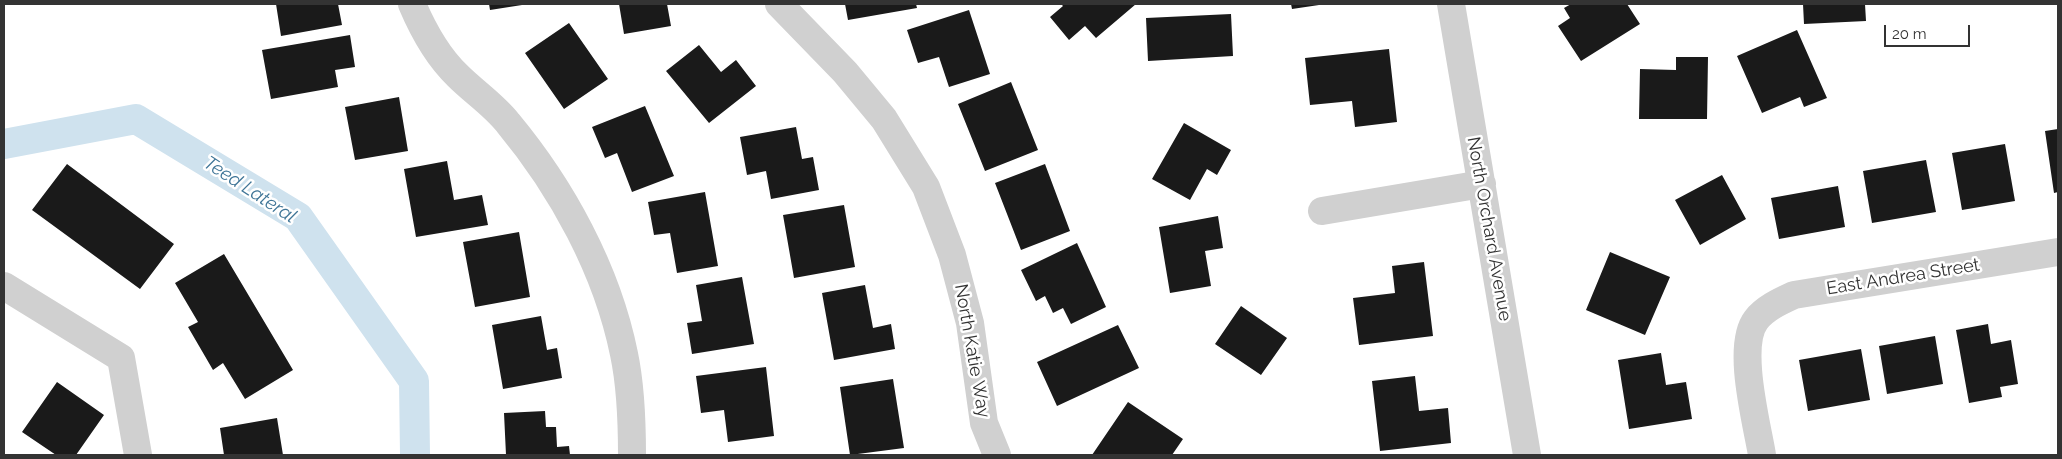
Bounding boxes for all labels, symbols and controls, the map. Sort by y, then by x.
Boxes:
scale bar [1887,15,1973,47]
text: 20 m [1892,25,1927,43]
street label: North Orchard Avenue [1462,135,1516,323]
water label: Teed Lateral [199,152,301,228]
street label: East Andrea Street [1825,254,1981,300]
street label: North Katie Way [950,282,994,420]

